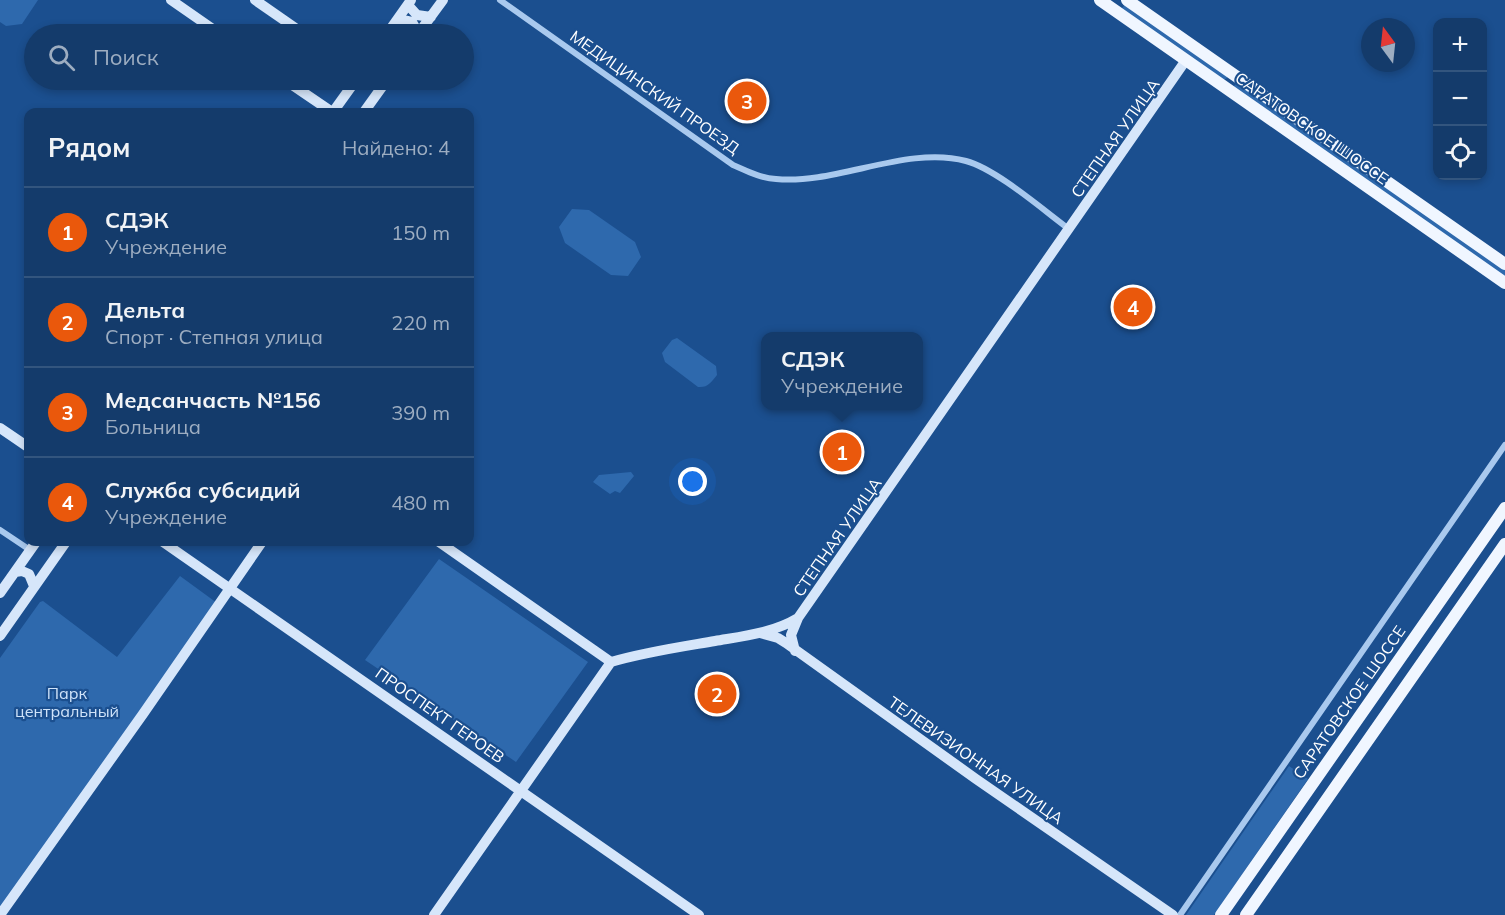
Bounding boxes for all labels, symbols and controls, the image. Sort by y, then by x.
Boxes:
north arrow [1361,18,1415,72]
map controls [1433,18,1487,180]
button: + [1433,18,1487,72]
search box [24,24,474,90]
street label: МЕДИЦИНСКИЙ ПРОЕЗД [566,26,744,158]
icon: search [45,41,78,74]
text: Поиск [93,43,159,71]
street label: САРАТОВСКОЕ ШОССЕ [1232,68,1392,188]
button: − [1433,72,1487,126]
street label: СТЕПНАЯ УЛИЦА [1066,74,1164,201]
pin: 3 [728,78,766,124]
button: locate [1433,126,1487,180]
text: Рядом [48,131,131,164]
text: Найдено: 4 [342,135,450,160]
text: СДЭК [105,206,169,234]
text: 1 [62,220,74,245]
text: 150 m [391,220,450,245]
text: Учреждение [105,234,227,259]
pin: 4 [1114,284,1152,330]
text: Дельта [105,296,185,324]
text: 2 [62,310,74,335]
text: 220 m [391,310,450,335]
text: Спорт · Степная улица [105,324,323,349]
popup [761,332,923,410]
text: СДЭК [781,345,845,373]
text: Учреждение [781,373,903,398]
text: Медсанчасть №156 [105,386,321,414]
text: 3 [62,400,74,425]
text: 390 m [391,400,450,425]
text: Больница [105,414,201,439]
pin: 1 [822,430,862,474]
your location [678,467,707,496]
street label: СТЕПНАЯ УЛИЦА [788,473,886,600]
text: Служба субсидий [105,476,301,504]
text: 4 [62,490,74,515]
text: 480 m [391,490,450,515]
text: Учреждение [105,504,227,529]
street label: САРАТОВСКОЕ ШОССЕ [1289,622,1409,782]
street label: ПРОСПЕКТ ГЕРОЕВ [372,663,508,767]
pin: 2 [698,672,736,716]
park label: Парк центральный [15,683,119,721]
street label: ТЕЛЕВИЗИОННАЯ УЛИЦА [885,692,1068,828]

